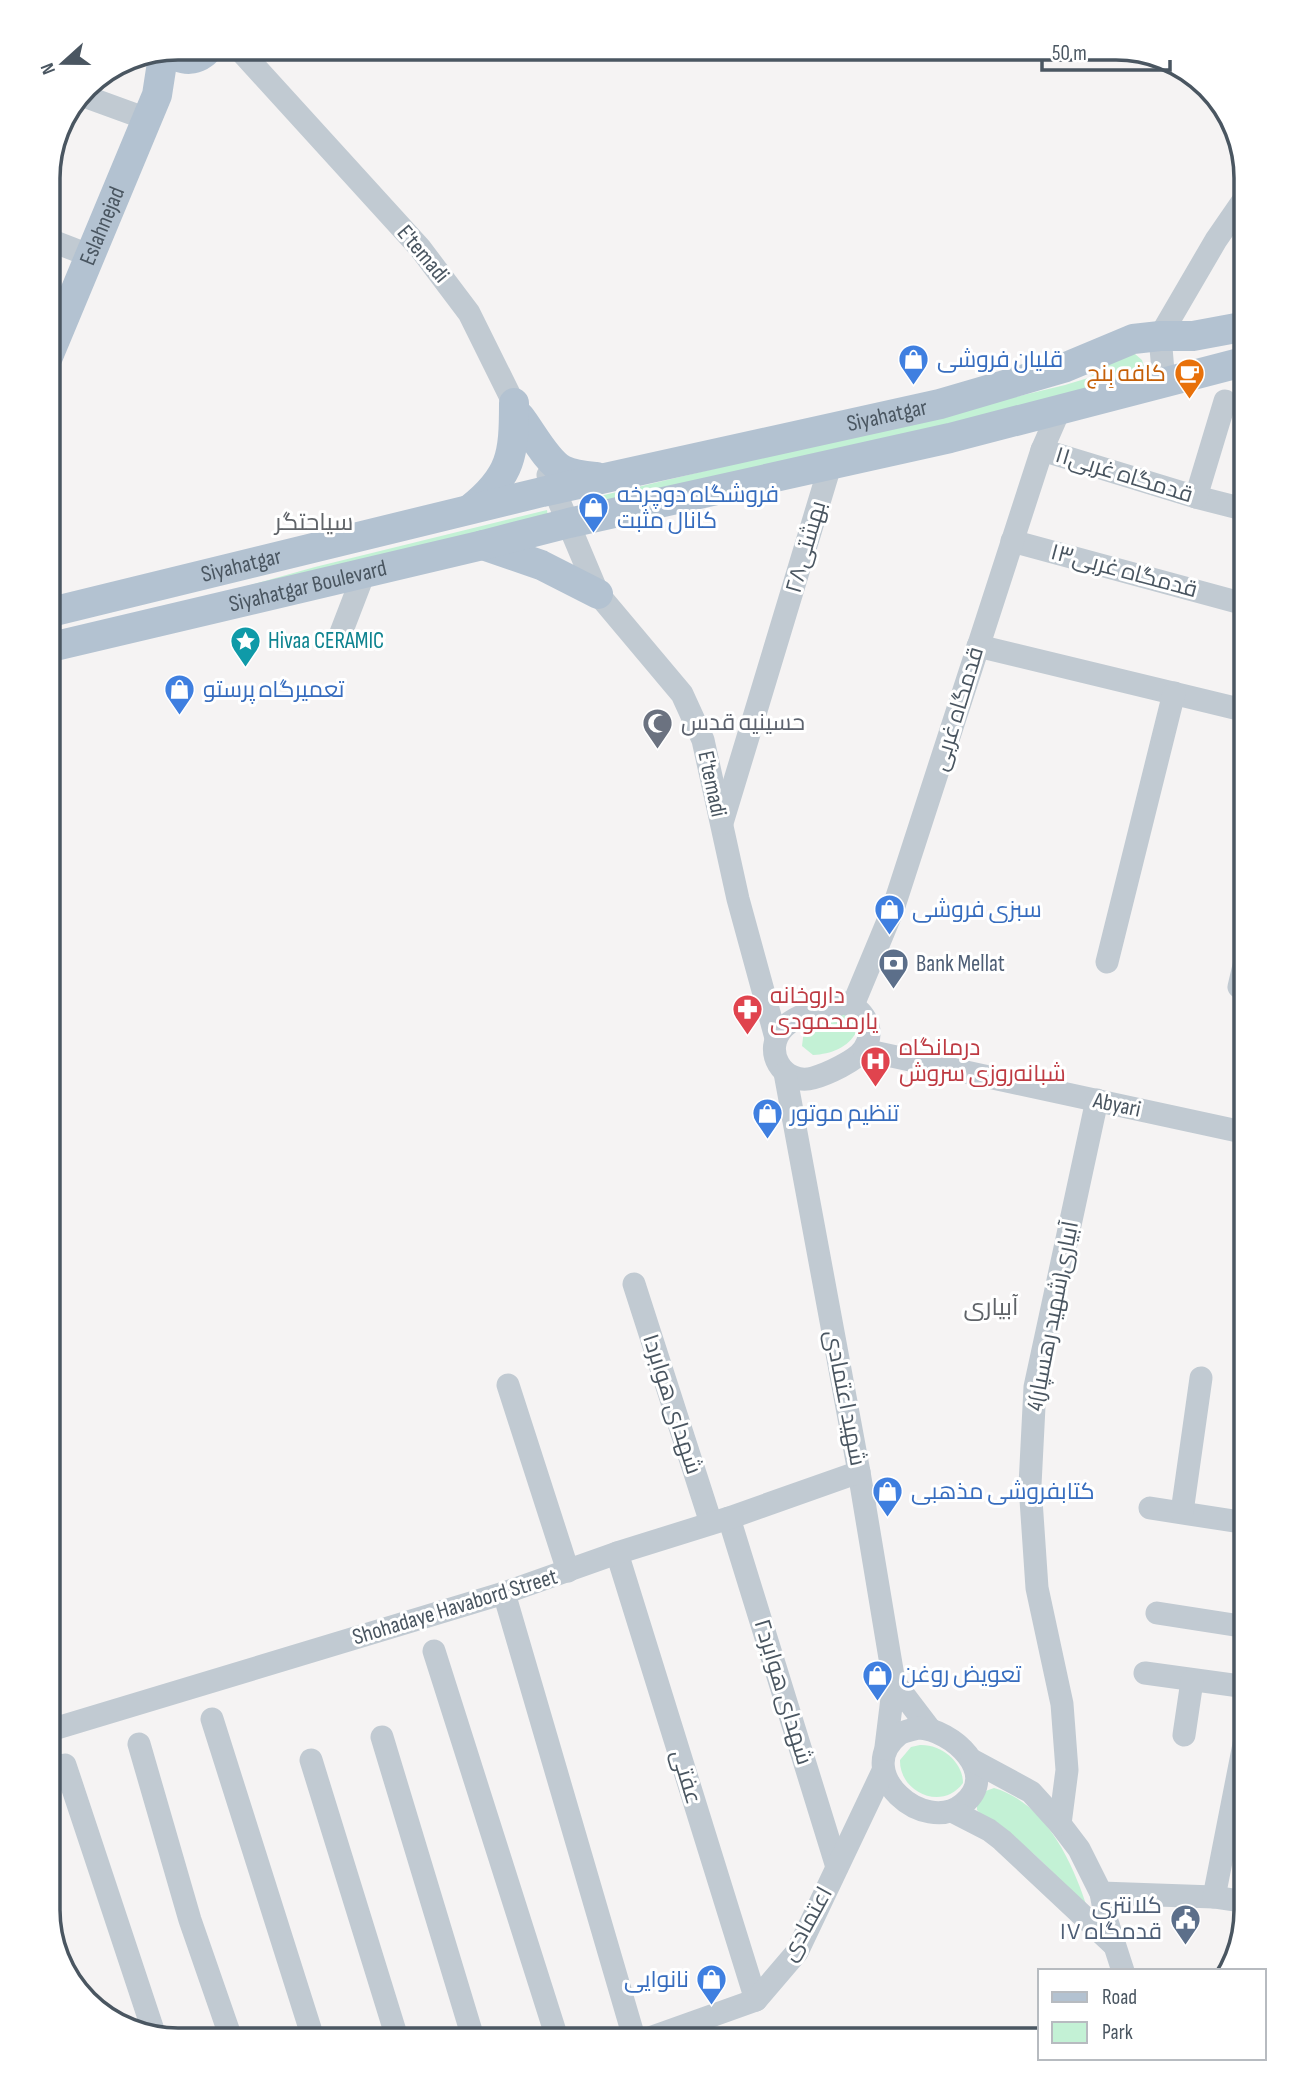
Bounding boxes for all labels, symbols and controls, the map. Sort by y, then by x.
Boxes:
north arrow [28,28,98,98]
scale bar [1042,28,1170,72]
text: 50 m [1052,41,1087,66]
text: N [36,60,61,77]
street label: Eslahnejad [74,183,131,270]
street label: E'temadi [391,219,455,289]
shop icon: قلیان فروشی [897,343,931,387]
place label: قلیان فروشی [937,346,1063,374]
cafe icon: کافه بِنج [1172,357,1206,401]
place label: کافه بِنج [1087,360,1166,389]
street label: Siyahatgar [844,393,930,438]
street label: قدمگاه غربی۱۱ [1052,441,1196,509]
place label: فروشگاه دوچرخه کانال مثبت [617,481,779,535]
shop icon: فروشگاه دوچرخه کانال مثبت [577,491,611,535]
street label: ۲۸بهشتی [779,498,833,596]
district label: سیاحتگر [273,508,353,537]
street label: قدمگاه غربی۱۳ [1048,538,1200,604]
street label: Siyahatgar [198,542,285,589]
street label: Siyahatgar Boulevard [226,554,390,619]
place icon: Hivaa CERAMIC [228,624,262,668]
place label: Hivaa CERAMIC [268,627,384,655]
street label: قدمگاه غربی [926,644,990,774]
shop icon: تعمیرگاه پرستو [163,673,197,717]
place label: تعمیرگاه پرستو [203,676,344,704]
mosque icon: حسینیه قدس [641,706,675,750]
place label: حسینیه قدس [681,709,805,737]
street label: E'temadi [691,748,733,820]
shop icon: سبزی فروشی [872,893,906,937]
place label: سبزی فروشی [912,896,1042,924]
bank icon: Bank Mellat [876,947,910,991]
place label: Bank Mellat [916,950,1005,978]
place label: داروخانه یارمحمودی [770,982,878,1036]
pharmacy icon: داروخانه یارمحمودی [730,992,764,1036]
place label: درمانگاه شبانه‌روزی سروش [899,1034,1066,1088]
hospital icon: درمانگاه شبانه‌روزی سروش [859,1044,893,1088]
street label: Abyari [1090,1086,1143,1124]
shop icon: تنظیم موتور [750,1097,784,1141]
place label: تنظیم موتور [788,1100,899,1129]
street label: 4آبیاری(شهید رهسپار) [1021,1219,1085,1413]
district label: آبیاری [964,1293,1019,1322]
street label: شهید اعتمادی [818,1328,872,1468]
street label: شهدای هوابرد۱ [636,1330,708,1478]
shop icon: کتابفروشی مذهبی [871,1475,905,1519]
place label: کتابفروشی مذهبی [911,1478,1095,1506]
street label: Shohadaye Havabord Street [349,1563,561,1651]
street label: شهدای هوابرد۲ [748,1616,818,1768]
shop icon: تعویض روغن [861,1658,895,1702]
place label: تعویض روغن [901,1661,1021,1689]
street label: عفتی [665,1746,707,1808]
street label: اعتمادی [775,1882,839,1966]
place label: کلانتری ۱۷ قدمگاه [1059,1892,1162,1946]
public building icon: کلانتری ۱۷ قدمگاه [1168,1902,1202,1946]
shop icon: نانوایی [695,1963,729,2007]
place label: نانوایی [624,1966,689,1994]
legend [1038,1969,1266,2060]
text: Road [1102,1985,1137,2010]
text: Park [1102,2020,1133,2045]

